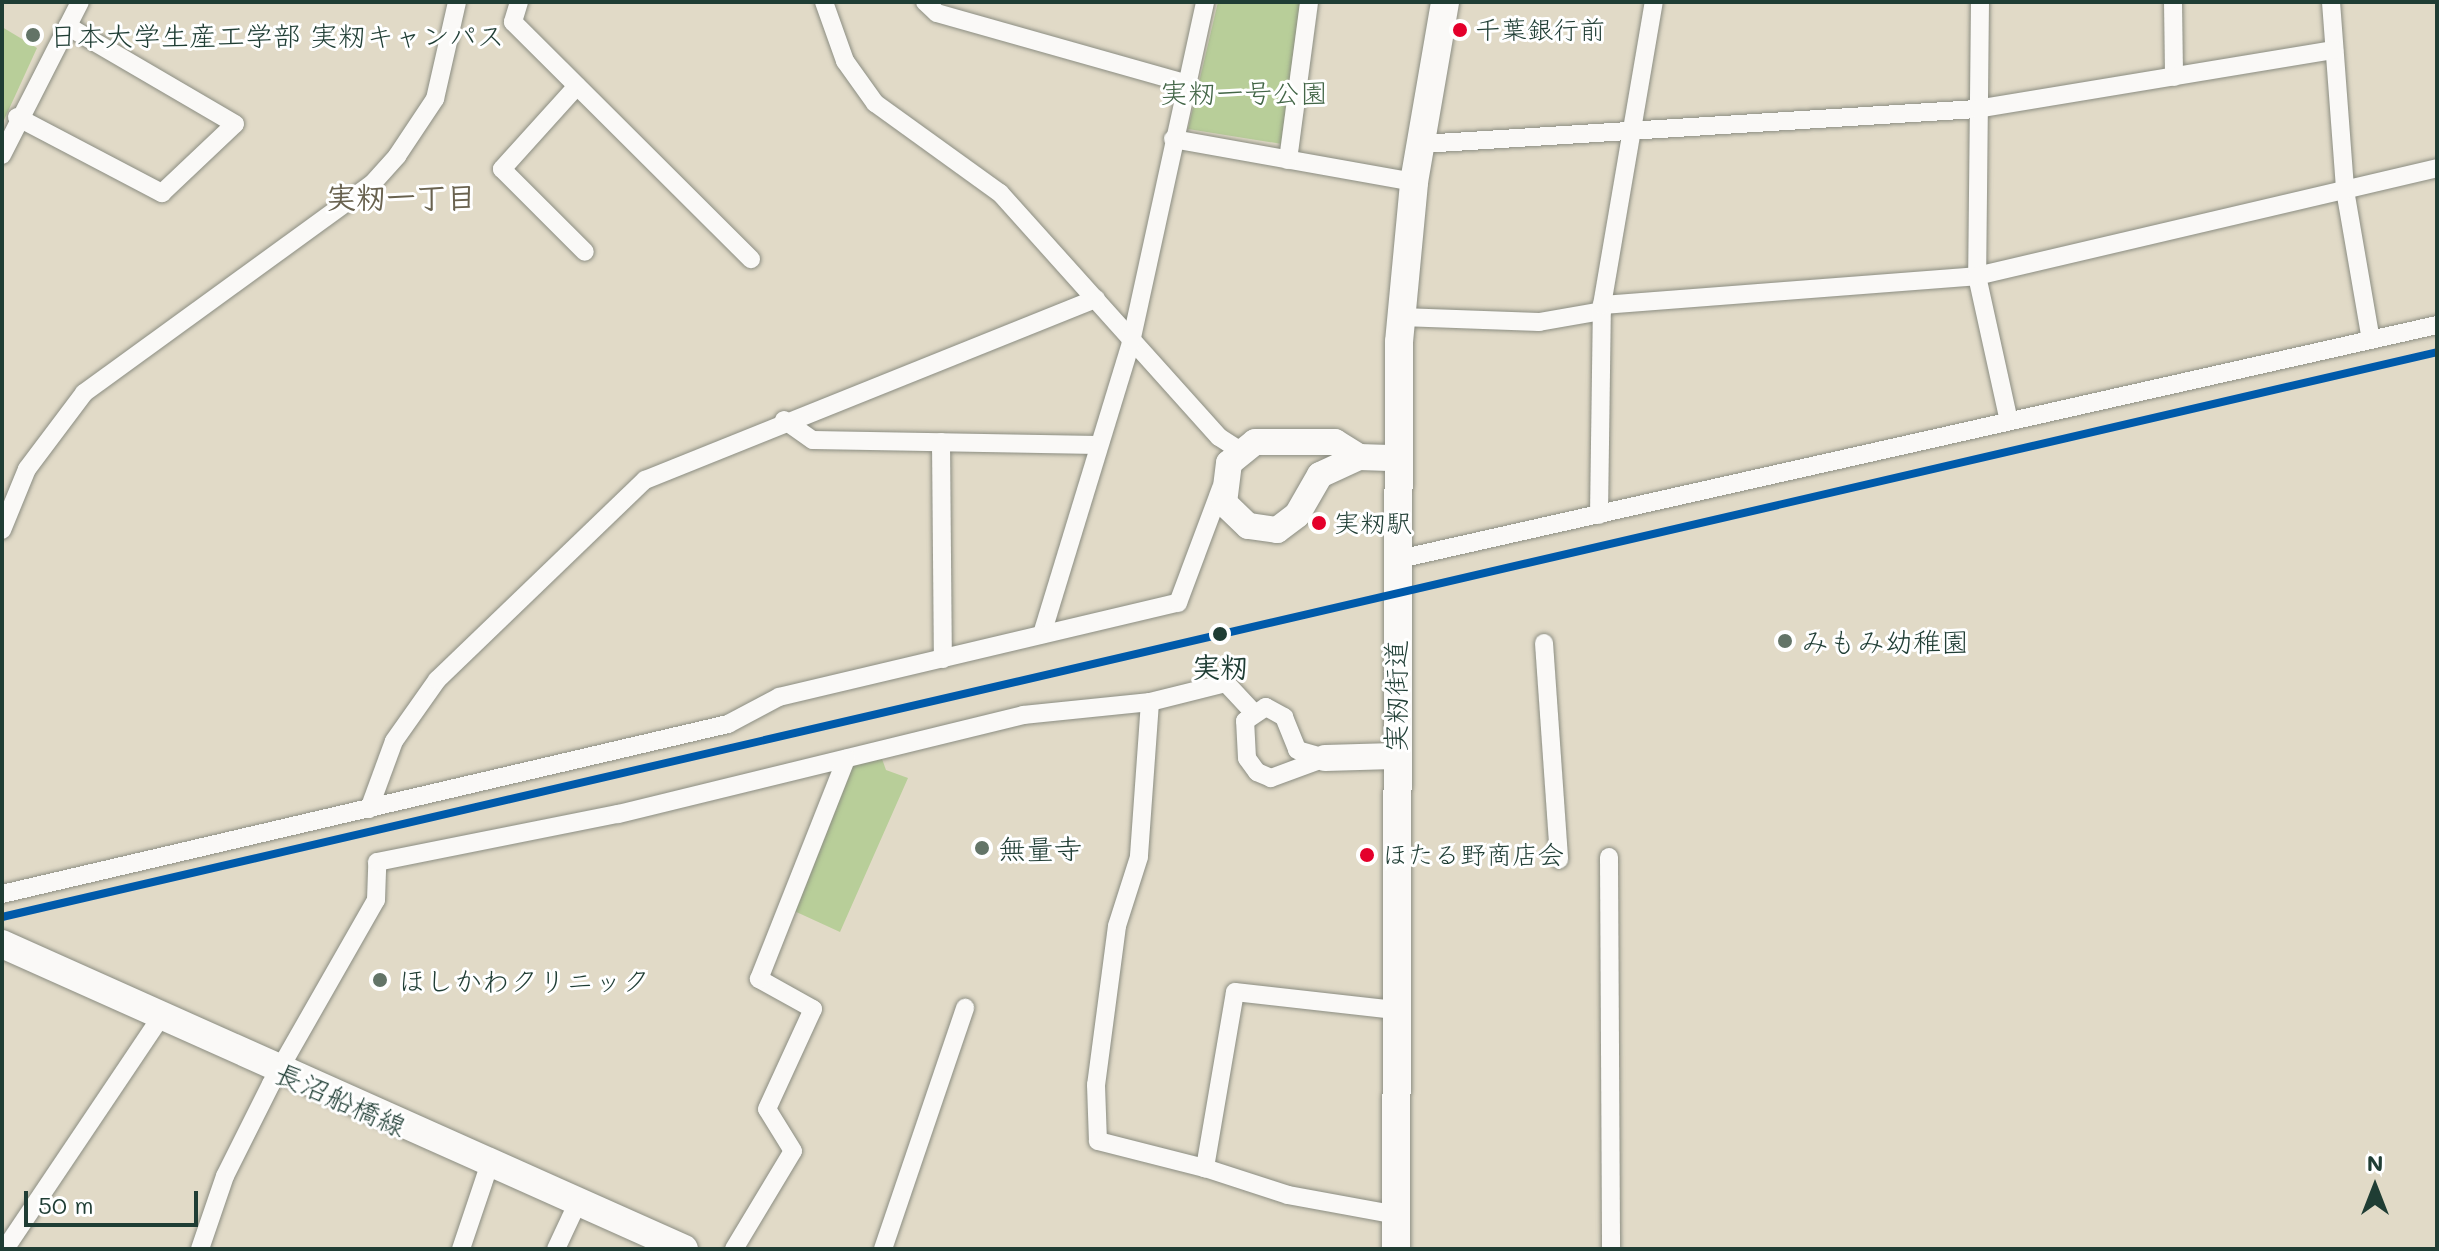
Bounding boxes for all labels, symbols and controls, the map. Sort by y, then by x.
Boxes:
place label: 千葉銀行前 [1475,14,1605,46]
place label: 日本大学生産工学部 実籾キャンパス [49,18,506,52]
marker: 千葉銀行前 [1452,22,1468,38]
marker: 日本大学生産工学部 実籾キャンパス [24,26,42,44]
park label: 実籾一号公園 [1160,75,1328,109]
district label: 実籾一丁目 [326,178,476,214]
place label: 実籾駅 [1334,507,1412,539]
marker: 実籾駅 [1311,515,1327,531]
marker: 実籾 [1209,623,1231,645]
place label: みもみ幼稚園 [1801,624,1969,658]
marker: みもみ幼稚園 [1776,632,1794,650]
street label: 実籾街道 [1378,640,1412,752]
place label: 実籾 [1192,649,1248,683]
place label: 無量寺 [998,831,1082,865]
marker: 無量寺 [973,839,991,857]
place label: ほたる野商店会 [1382,839,1564,871]
marker: ほたる野商店会 [1359,847,1375,863]
place label: ほしかわクリニック [398,963,650,997]
marker: ほしかわクリニック [369,969,391,991]
street label: 長沼船橋線 [270,1055,412,1143]
north arrow [2335,1147,2415,1227]
text: N [2367,1148,2383,1177]
scale bar [28,1175,202,1225]
text: 50 m [38,1189,94,1220]

